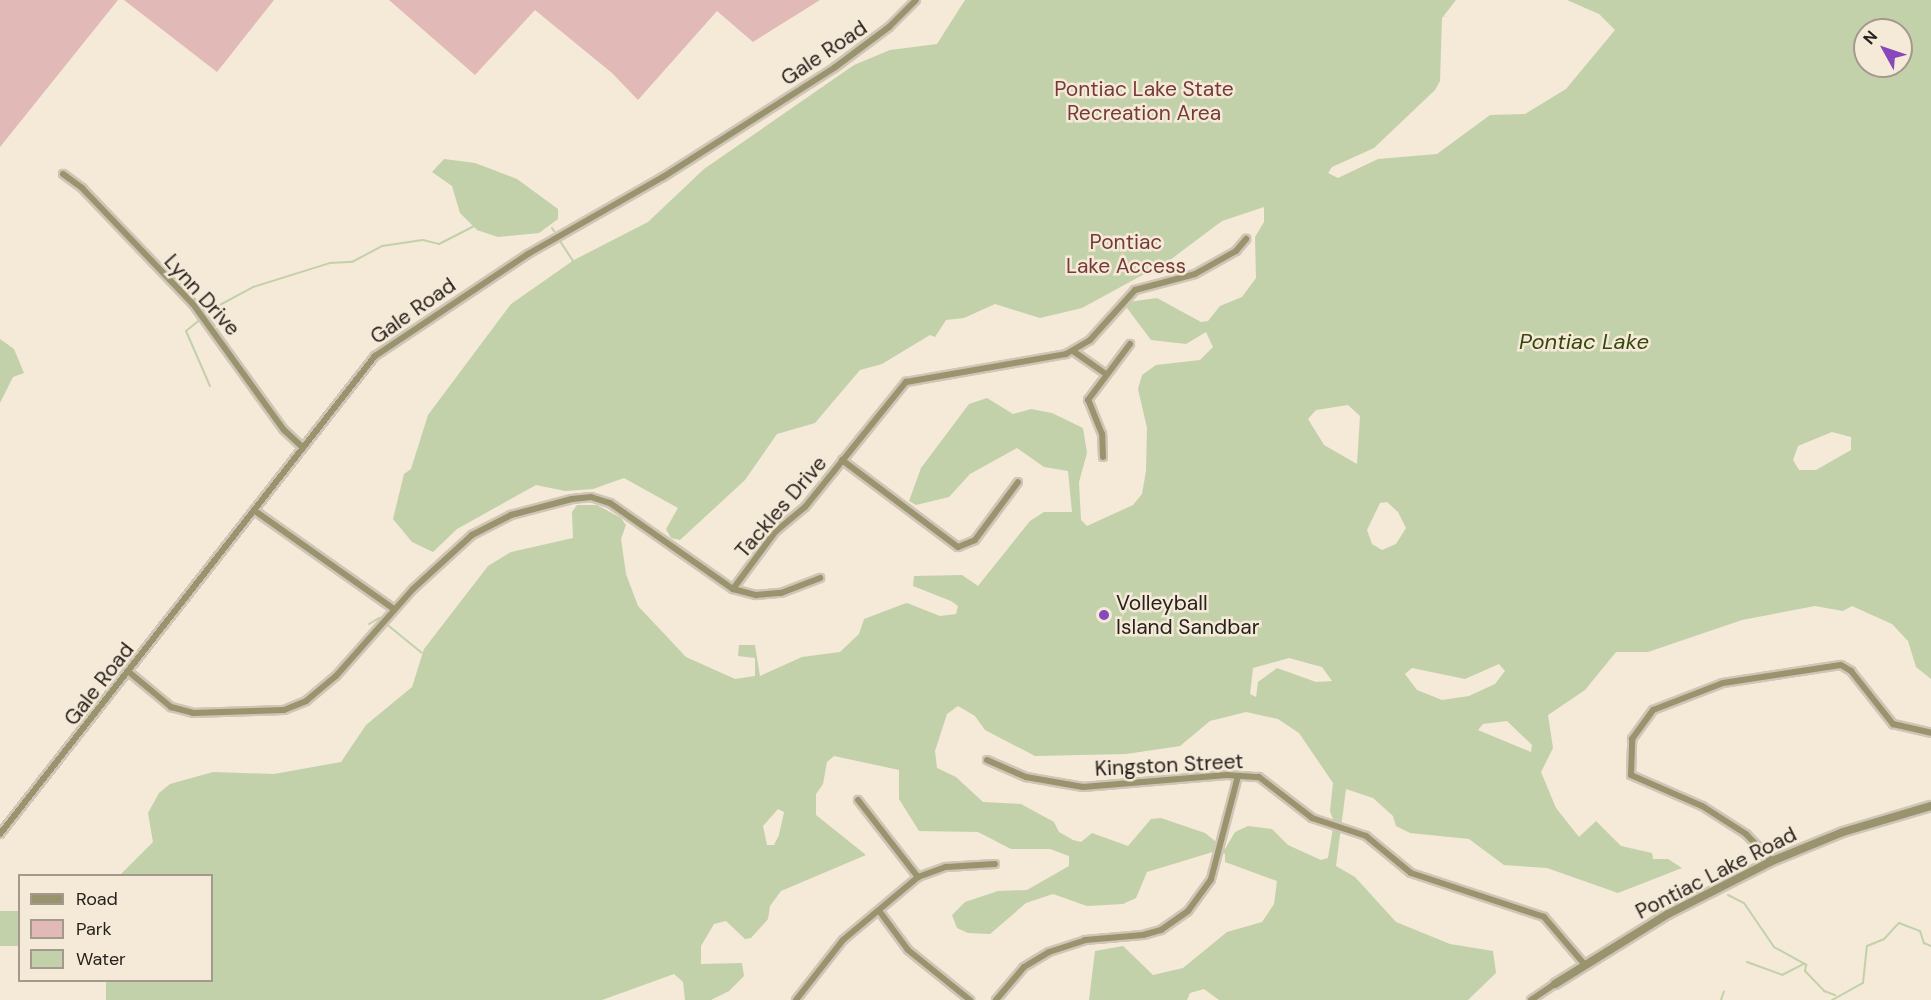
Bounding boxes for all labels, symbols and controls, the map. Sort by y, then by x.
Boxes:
street label: Gale Road [776,15,872,91]
north arrow [1853,18,1913,78]
text: N [1859,26,1882,49]
park label: Pontiac Lake State Recreation Area [1054,76,1234,126]
park label: Pontiac Lake Access [1066,229,1186,279]
street label: Lynn Drive [159,249,245,341]
street label: Gale Road [365,272,461,350]
water label: Pontiac Lake [1519,329,1649,355]
street label: Tackles Drive [730,451,832,563]
place label: Volleyball Island Sandbar [1116,590,1260,640]
marker: Volleyball Island Sandbar [1097,608,1111,622]
street label: Gale Road [59,637,139,731]
street label: Kingston Street [1094,749,1244,781]
street label: Pontiac Lake Road [1631,822,1801,924]
legend [18,874,213,982]
text: Road [76,887,118,911]
text: Park [76,917,112,941]
text: Water [76,947,126,971]

